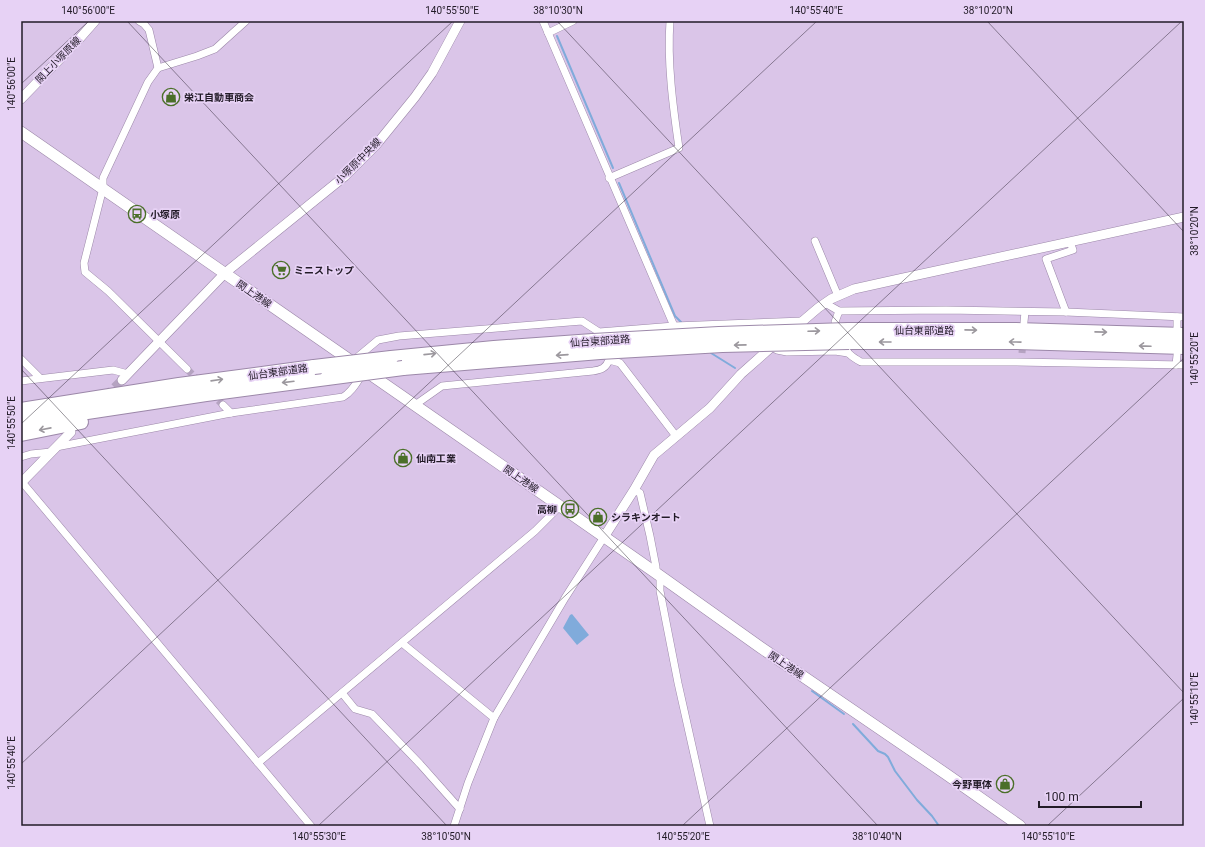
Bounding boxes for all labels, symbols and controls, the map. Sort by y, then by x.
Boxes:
text: 140°56'00"E [61,5,115,16]
text: 140°55'50"E [425,5,479,16]
text: 38°10'30"N [533,5,583,16]
text: 140°55'40"E [789,5,843,16]
text: 38°10'20"N [963,5,1013,16]
street label: 閖上小塚原線 [33,35,83,85]
text: 140°56'00"E [6,57,17,111]
shop icon: 栄江自動車商会 [161,87,181,107]
place label: 栄江自動車商会 [184,92,254,103]
street label: 小塚原中央線 [333,136,383,186]
bus stop icon: 小塚原 [127,204,147,224]
text: 38°10'20"N [1189,206,1200,256]
place label: 小塚原 [150,209,180,220]
supermarket icon: ミニストップ [271,260,291,280]
place label: ミニストップ [294,265,354,276]
street label: 閖上港線 [234,278,274,310]
street label: 仙台東部道路 [894,325,954,336]
one-way arrow [964,326,977,334]
one-way arrow [807,327,820,335]
one-way arrow [1094,328,1107,336]
text: 140°55'20"E [1189,332,1200,386]
street label: 仙台東部道路 [570,333,630,349]
one-way arrow [879,338,892,346]
one-way arrow [1009,338,1022,346]
one-way arrow [734,341,747,349]
one-way arrow [1139,342,1152,349]
one-way arrow [423,351,436,358]
one-way arrow [556,351,569,358]
street label: 仙台東部道路 [248,362,308,382]
one-way arrow [211,376,224,384]
one-way arrow [282,379,295,386]
text: 140°55'50"E [6,396,17,450]
one-way arrow [39,425,52,433]
shop icon: 仙南工業 [393,448,413,468]
place label: 仙南工業 [416,453,456,464]
street label: 閖上港線 [501,463,541,495]
bus stop icon: 高柳 [560,499,580,519]
place label: 高柳 [537,504,557,515]
shop icon: シラキンオート [588,507,608,527]
place label: シラキンオート [611,512,681,523]
street label: 閖上港線 [766,649,806,681]
text: 140°55'10"E [1189,672,1200,726]
text: 140°55'40"E [6,736,17,790]
shop icon: 今野車体 [995,774,1015,794]
place label: 今野車体 [952,779,992,790]
scale bar [1039,783,1141,809]
text: 100 m [1045,790,1079,804]
text: 140°55'30"E [292,831,346,842]
text: 38°10'50"N [421,831,471,842]
text: 140°55'20"E [656,831,710,842]
text: 38°10'40"N [852,831,902,842]
text: 140°55'10"E [1021,831,1075,842]

